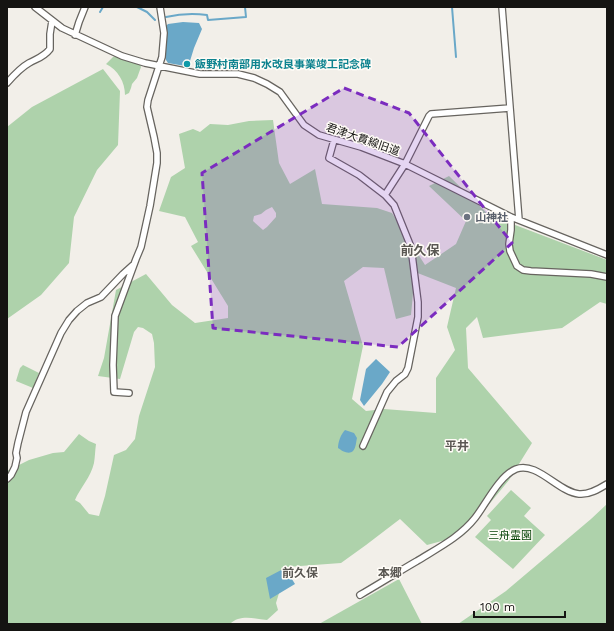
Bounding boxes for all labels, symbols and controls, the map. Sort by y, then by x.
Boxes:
place label: 飯野村南部用水改良事業竣工記念碑 [194,58,371,71]
marker: 飯野村南部用水改良事業竣工記念碑 [182,59,192,69]
street label: 君津大貫線旧道 [324,121,401,158]
place label: 山神社 [475,211,508,224]
marker: 山神社 [462,212,472,222]
district label: 前久保 [400,243,440,258]
district label: 平井 [445,439,469,453]
park label: 三舟霊園 [488,529,532,542]
district label: 前久保 [282,566,318,580]
district label: 本郷 [378,566,402,580]
scale bar [474,593,565,619]
text: 100 m [480,600,515,614]

